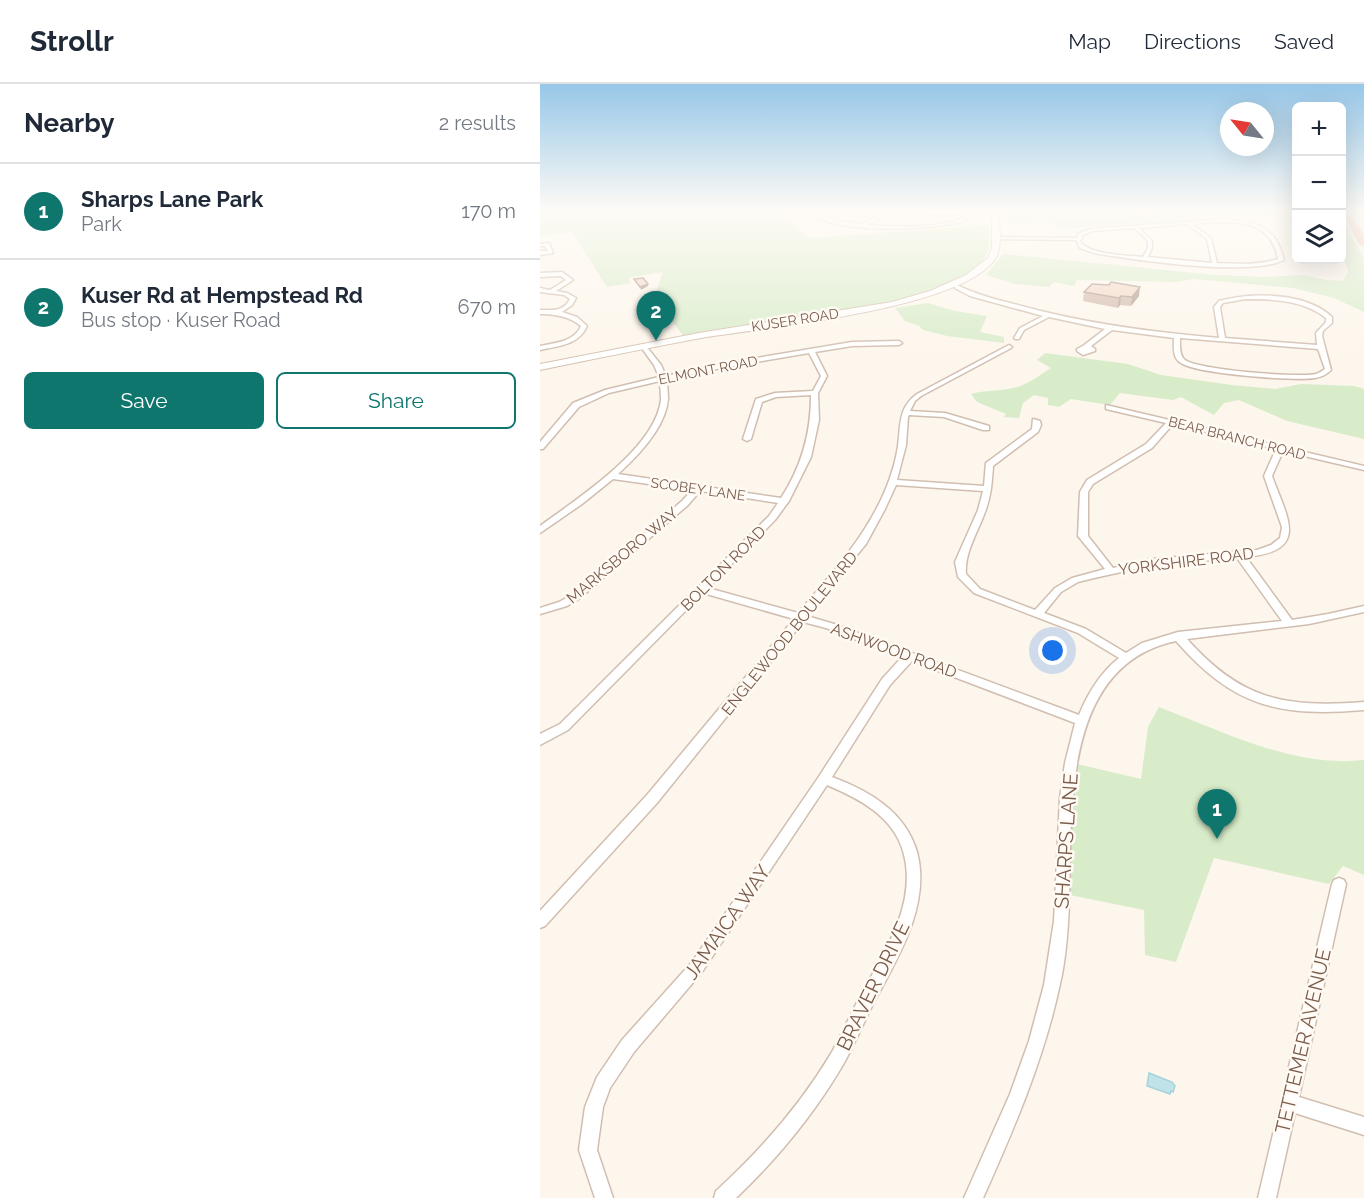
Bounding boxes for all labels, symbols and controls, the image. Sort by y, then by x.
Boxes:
text: Strollr [30,25,114,58]
text: Map [1068,29,1111,54]
text: Directions [1144,29,1241,54]
text: Saved [1274,29,1334,54]
north arrow [1220,102,1274,156]
map controls [1292,102,1346,264]
button: + [1292,102,1346,156]
text: Nearby [24,108,114,138]
text: 2 results [439,111,516,135]
button: − [1292,156,1346,210]
text: Sharps Lane Park [81,186,263,212]
text: 1 [39,199,48,223]
text: 170 m [461,199,516,223]
button: layers [1292,210,1346,264]
text: Park [81,212,122,236]
text: Kuser Rd at Hempstead Rd [81,282,363,308]
pin: 2 [636,292,676,341]
text: 2 [38,295,49,319]
text: 670 m [458,295,516,319]
street label: KUSER ROAD [750,305,840,335]
text: Bus stop · Kuser Road [81,308,281,332]
street label: ELMONT ROAD [657,353,759,387]
button: Save [24,372,264,429]
button: Share [276,372,516,429]
street label: BEAR BRANCH ROAD [1167,413,1307,463]
street label: SCOBEY LANE [650,474,746,504]
street label: MARKSBORO WAY [563,503,682,608]
street label: BOLTON ROAD [677,522,770,615]
street label: YORKSHIRE ROAD [1117,544,1255,579]
street label: ENGLEWOOD BOULEVARD [718,548,861,719]
street label: ASHWOOD ROAD [828,619,959,682]
your location [1038,636,1067,665]
street label: SHARPS LANE [1049,772,1083,910]
pin: 1 [1198,790,1236,839]
street label: JAMAICA WAY [679,860,775,984]
street label: BRAVER DRIVE [831,918,915,1054]
street label: TETTEMER AVENUE [1270,946,1336,1136]

